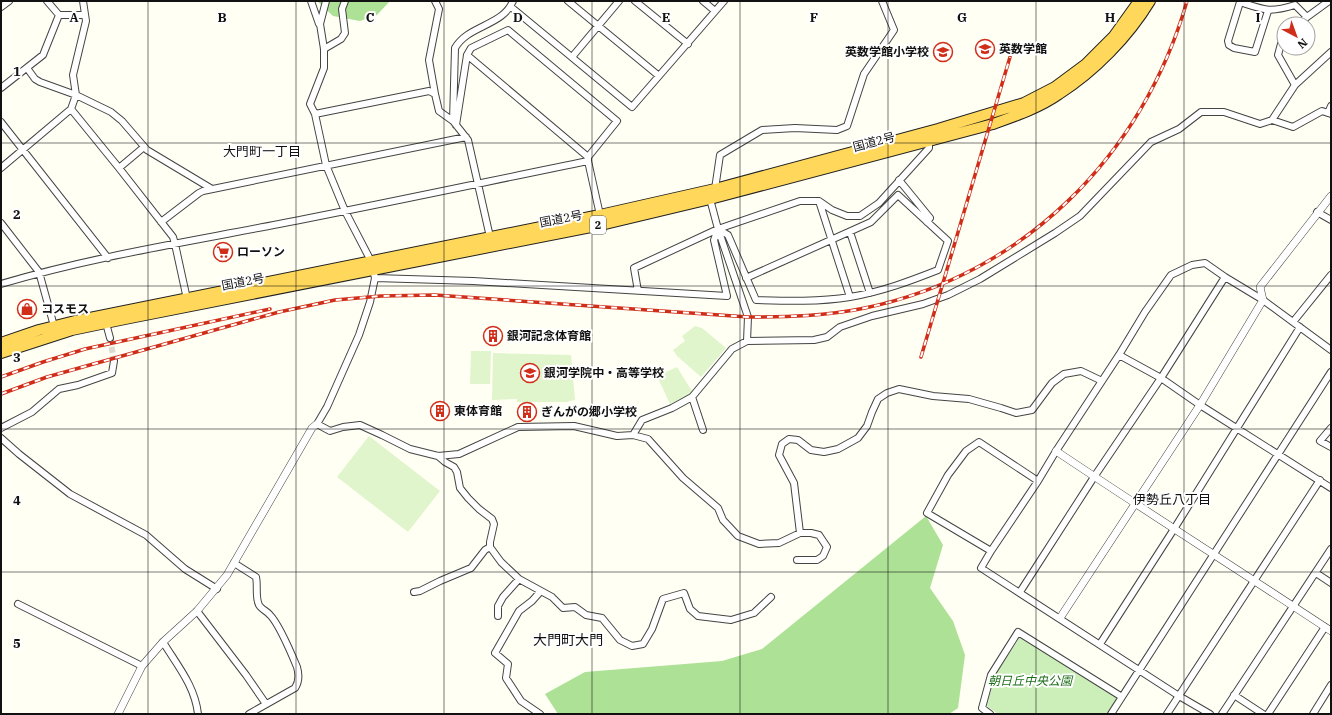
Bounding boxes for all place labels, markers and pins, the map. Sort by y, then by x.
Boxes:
school or university icon: 英数学館 [974,38,996,60]
school or university icon: 英数学館小学校 [932,41,954,63]
place label: 英数学館 [999,41,1047,56]
place label: 英数学館小学校 [845,44,929,59]
supermarket icon: ローソン [212,241,234,263]
place label: ローソン [237,244,285,259]
shop icon: コスモス [16,298,38,320]
place label: コスモス [41,301,89,316]
building icon: 銀河記念体育館 [482,325,504,347]
place label: 銀河記念体育館 [506,328,591,343]
school or university icon: 銀河学院中・高等学校 [519,362,541,384]
place label: 銀河学院中・高等学校 [543,365,664,380]
building icon: 東体育館 [429,400,451,422]
building icon: ぎんがの郷小学校 [516,401,538,423]
place label: 東体育館 [454,403,502,418]
place label: ぎんがの郷小学校 [541,404,637,419]

